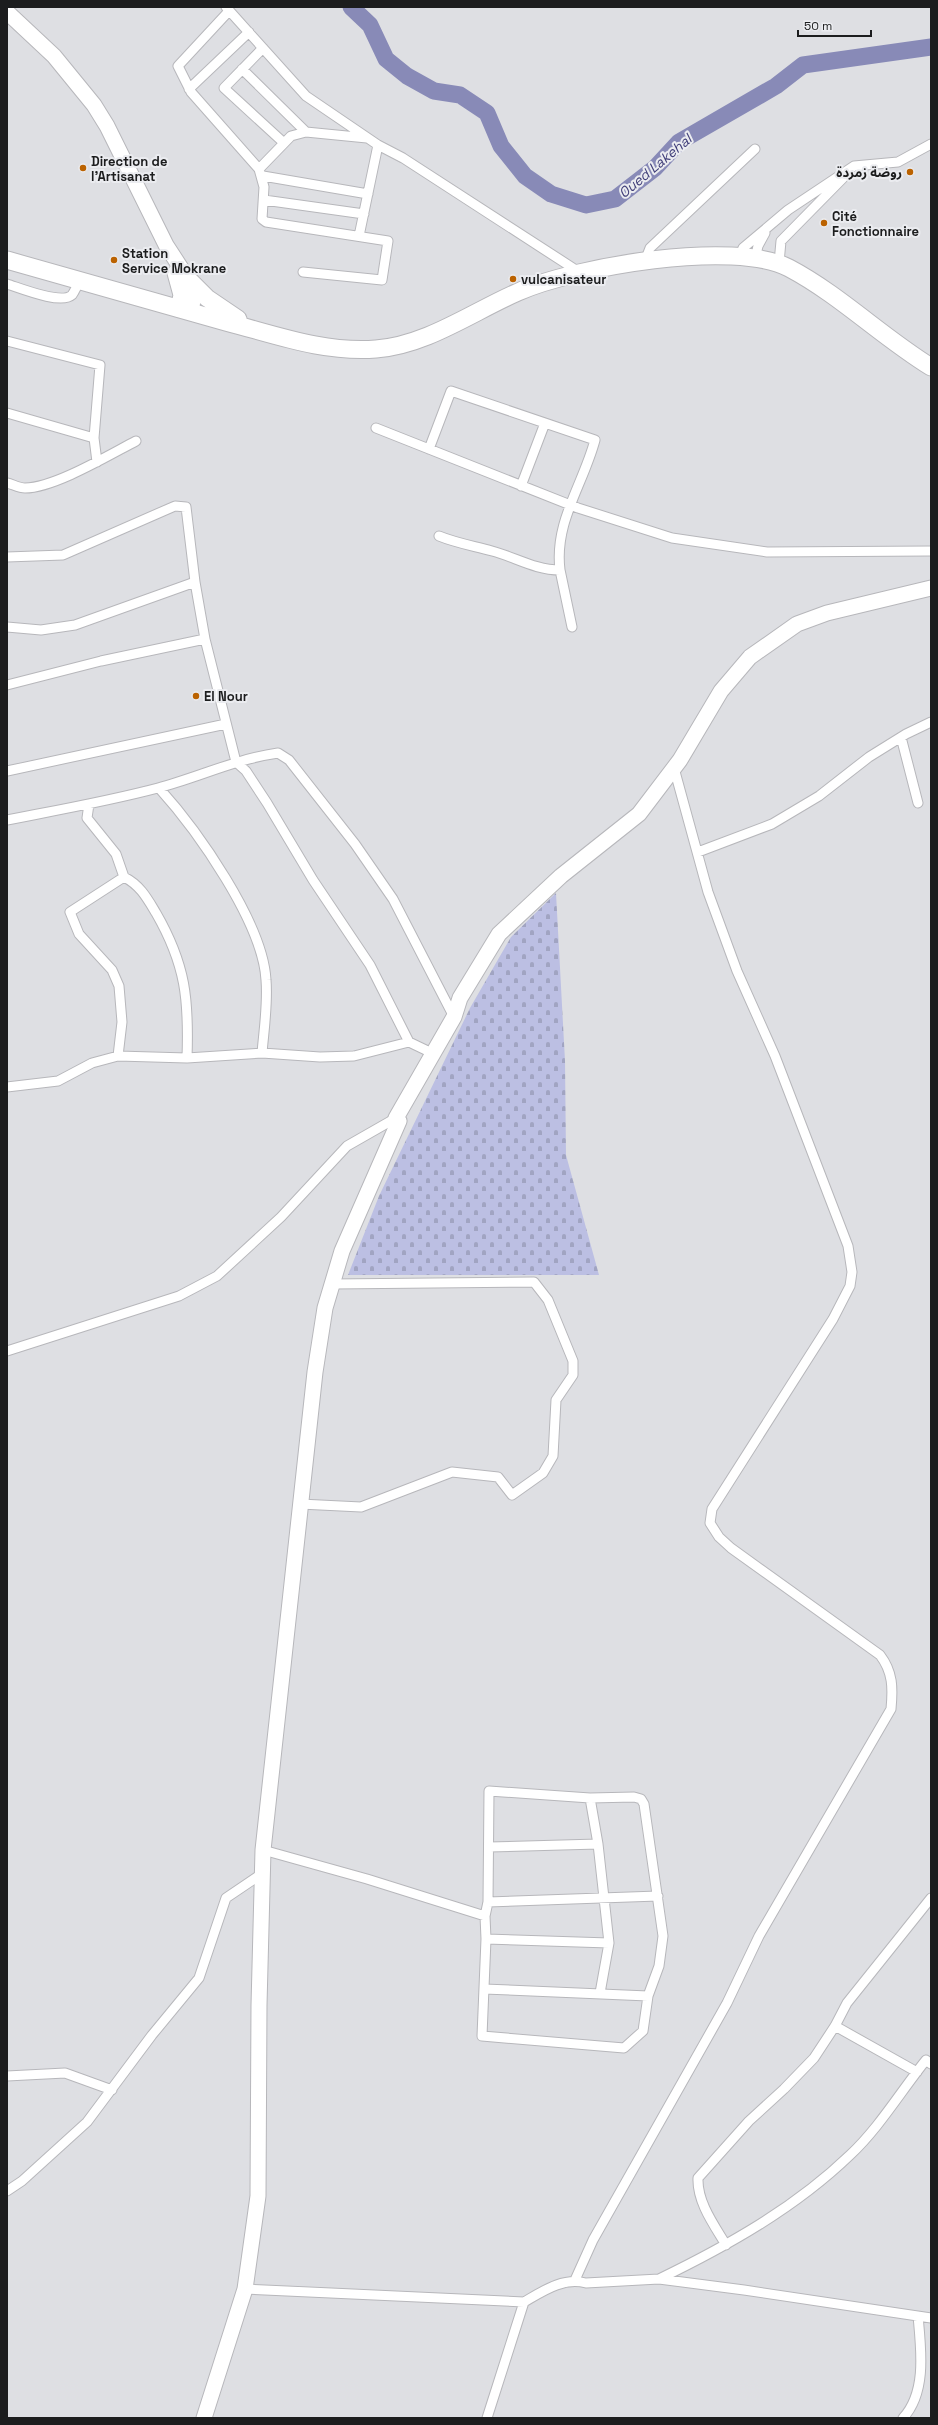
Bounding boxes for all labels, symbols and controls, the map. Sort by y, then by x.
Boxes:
scale bar [798,12,871,38]
text: 50 m [804,18,832,34]
water label: Oued Lakehal [615,129,696,202]
place label: Direction de l'Artisanat [91,153,167,185]
marker: Direction de l'Artisanat [78,163,88,173]
place label: روضة زمردة [836,164,902,181]
marker: روضة زمردة [905,167,915,177]
place label: Cité Fonctionnaire [832,208,919,240]
marker: Cité Fonctionnaire [819,218,829,228]
place label: Station Service Mokrane [122,245,226,277]
marker: Station Service Mokrane [109,255,119,265]
place label: vulcanisateur [521,271,606,288]
marker: vulcanisateur [508,274,518,284]
place label: El Nour [204,688,248,705]
marker: El Nour [191,691,201,701]

